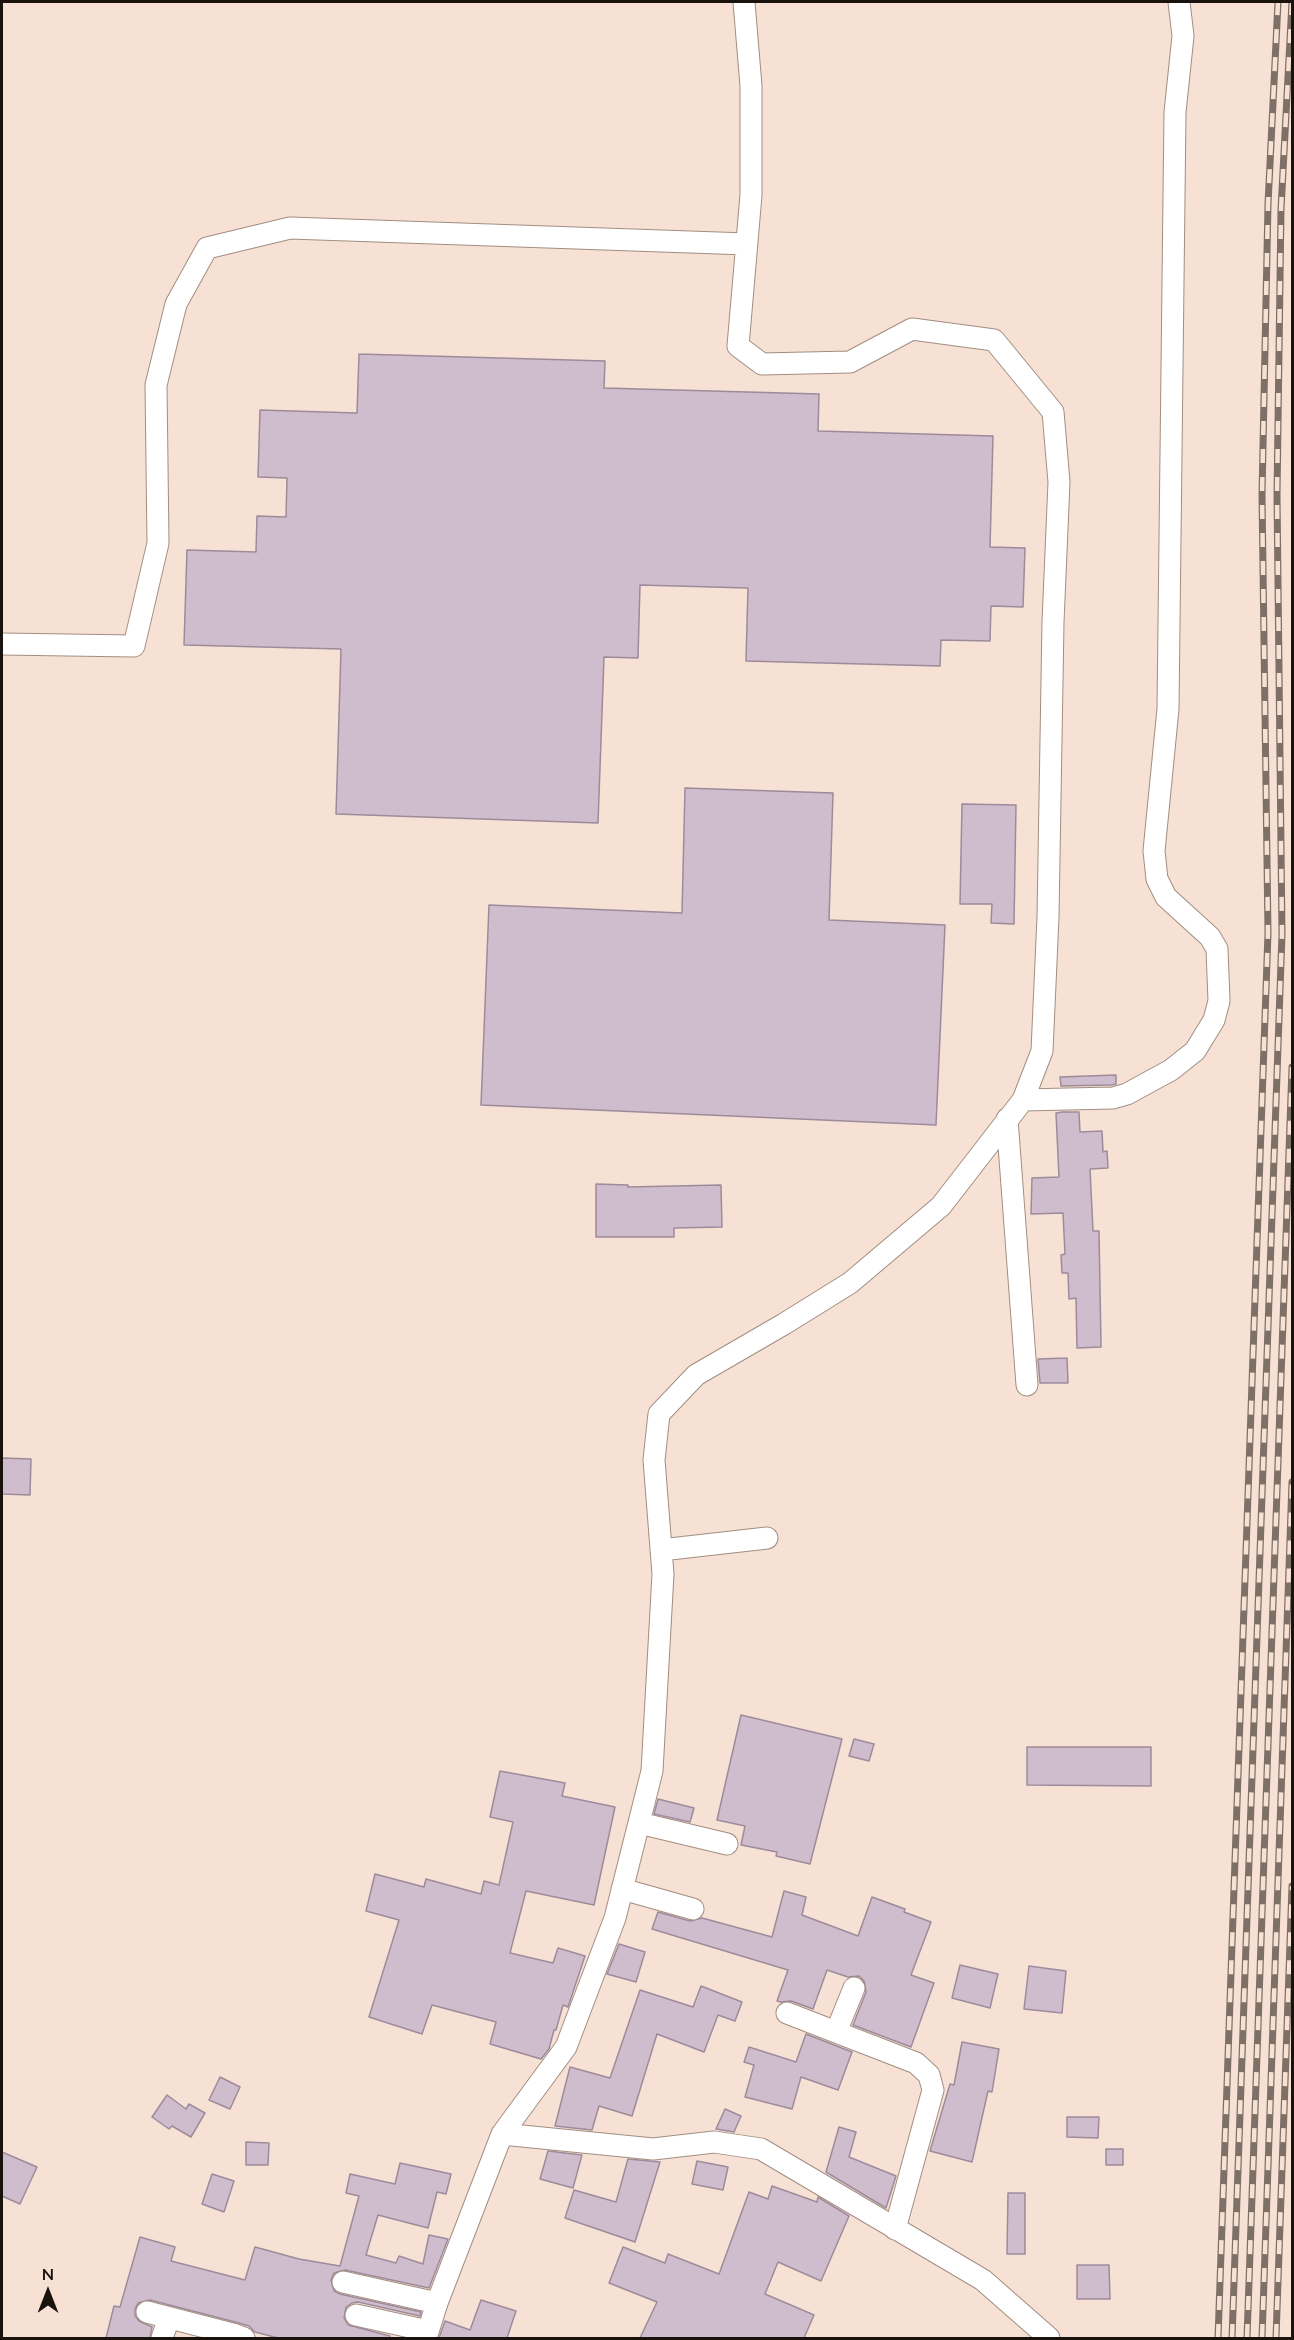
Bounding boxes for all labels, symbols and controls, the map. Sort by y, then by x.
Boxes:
north arrow [18,2262,78,2322]
text: N [42,2264,54,2283]

